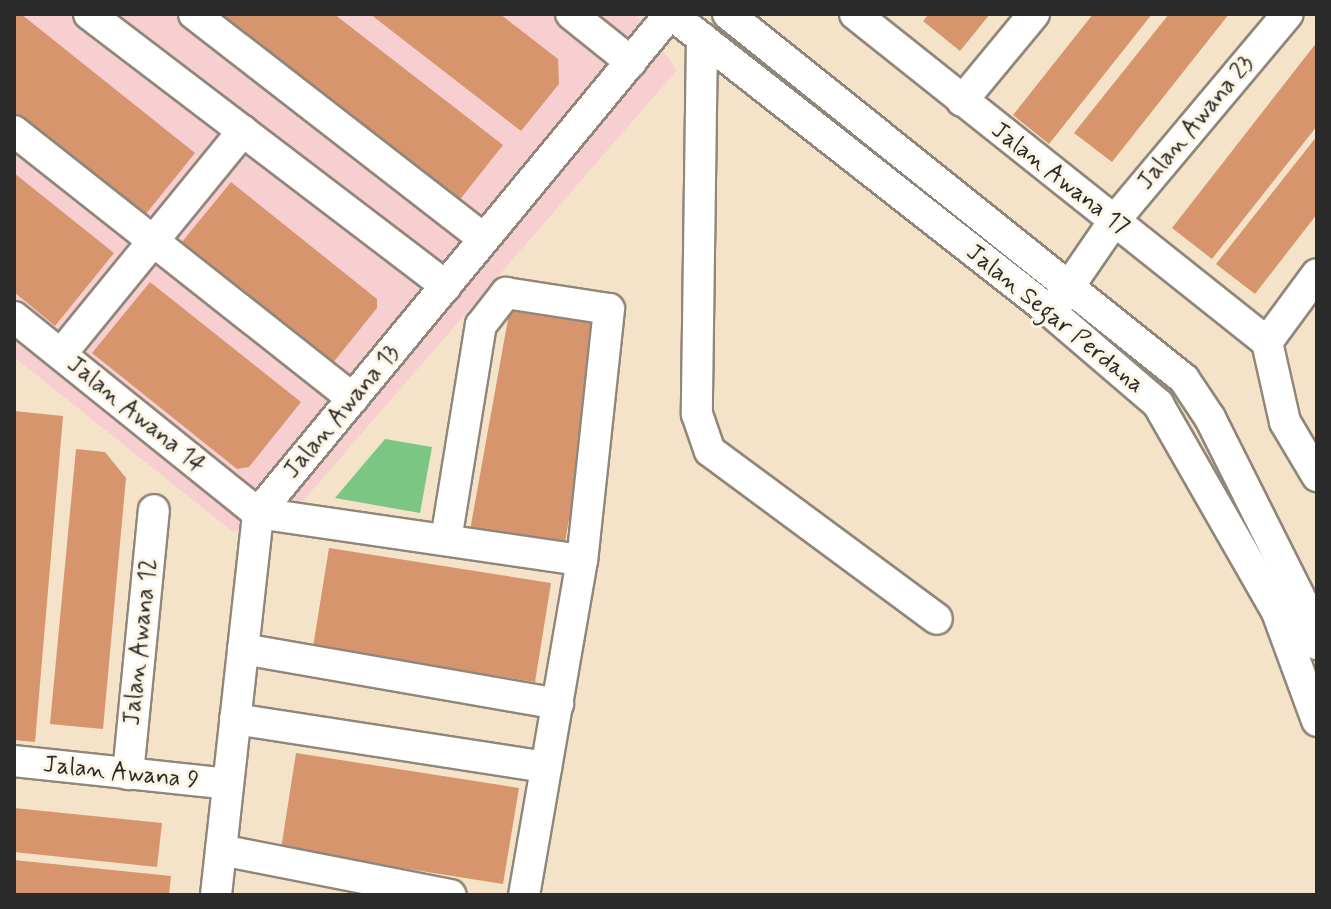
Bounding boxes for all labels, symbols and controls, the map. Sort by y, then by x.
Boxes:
street label: Jalan Awana 23 [1131,49,1261,197]
street label: Jalan Awana 17 [984,116,1136,242]
street label: Jalan Segar Perdana [961,239,1149,399]
street label: Jalan Awana 13 [277,339,407,485]
street label: Jalan Awana 14 [60,350,212,480]
street label: Jalan Awana 12 [118,556,164,728]
street label: Jalan Awana 9 [41,750,201,796]

